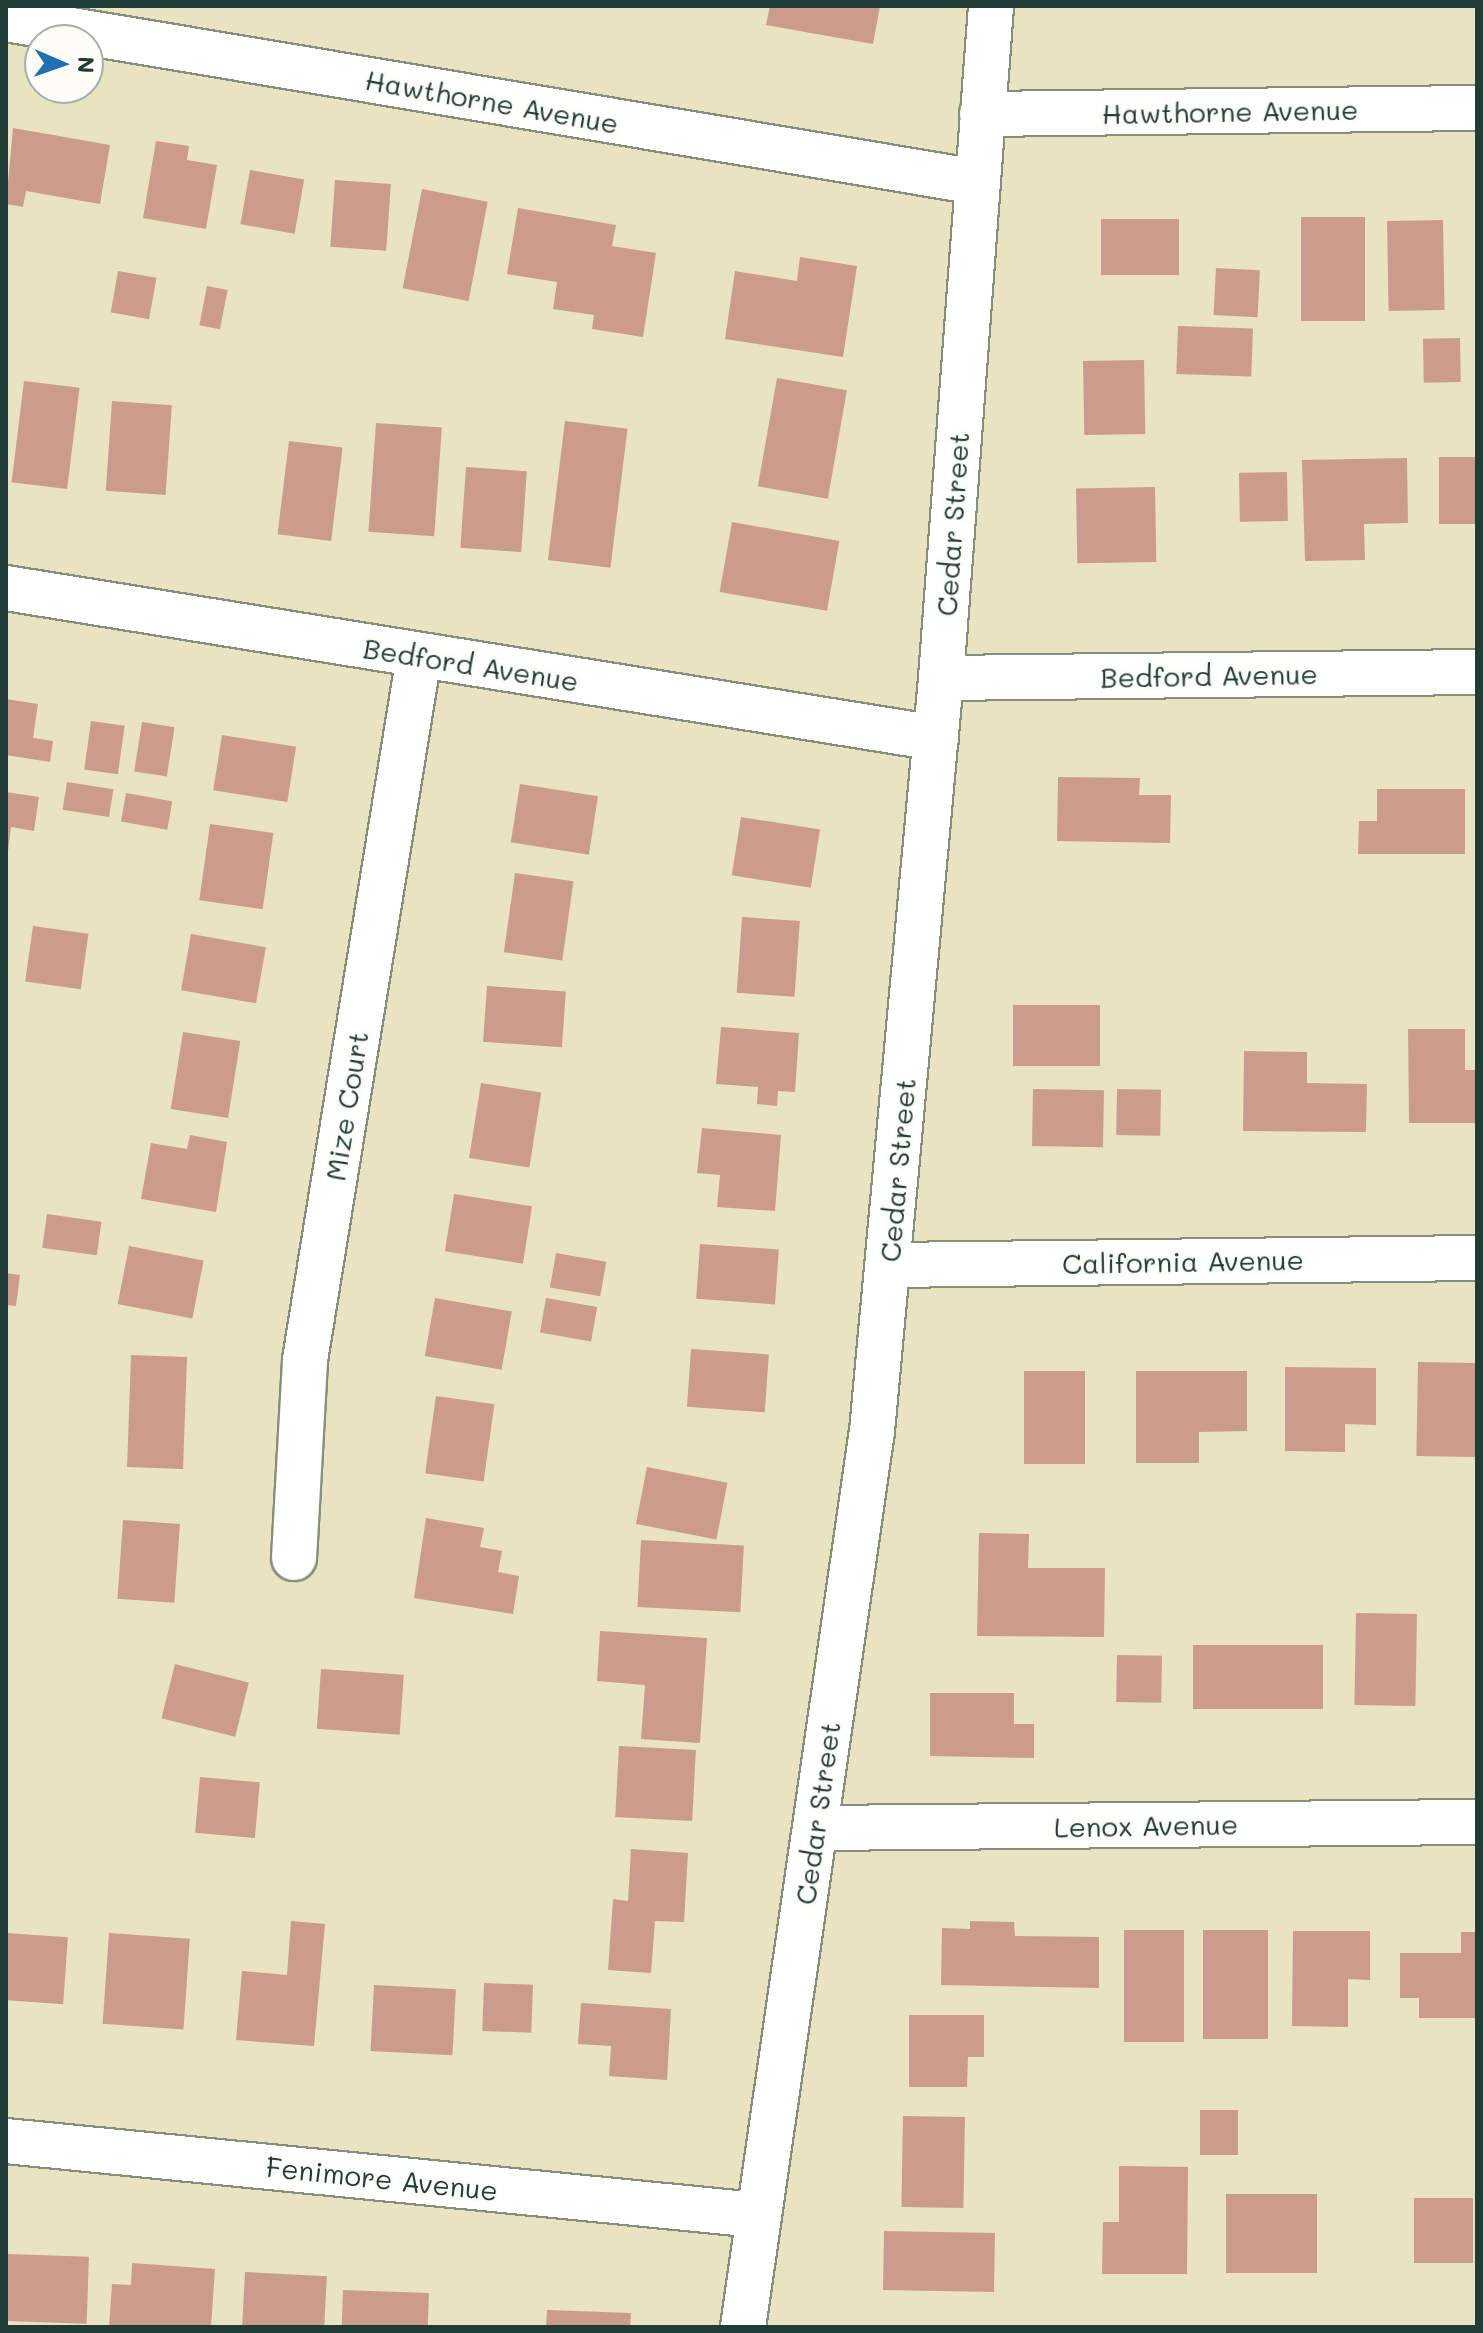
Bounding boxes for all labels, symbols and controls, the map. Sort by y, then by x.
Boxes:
north arrow [24,24,104,104]
text: N [72,56,101,74]
street label: Hawthorne Avenue [363,62,621,140]
street label: Hawthorne Avenue [1101,92,1359,130]
street label: Cedar Street [929,431,975,617]
street label: Bedford Avenue [361,630,581,698]
street label: Bedford Avenue [1100,656,1318,694]
street label: Mize Court [318,1029,374,1183]
street label: Cedar Street [872,1077,922,1263]
street label: California Avenue [1062,1242,1304,1280]
street label: Cedar Street [788,1719,846,1907]
street label: Lenox Avenue [1054,1807,1238,1843]
street label: Fenimore Avenue [264,2149,500,2207]

